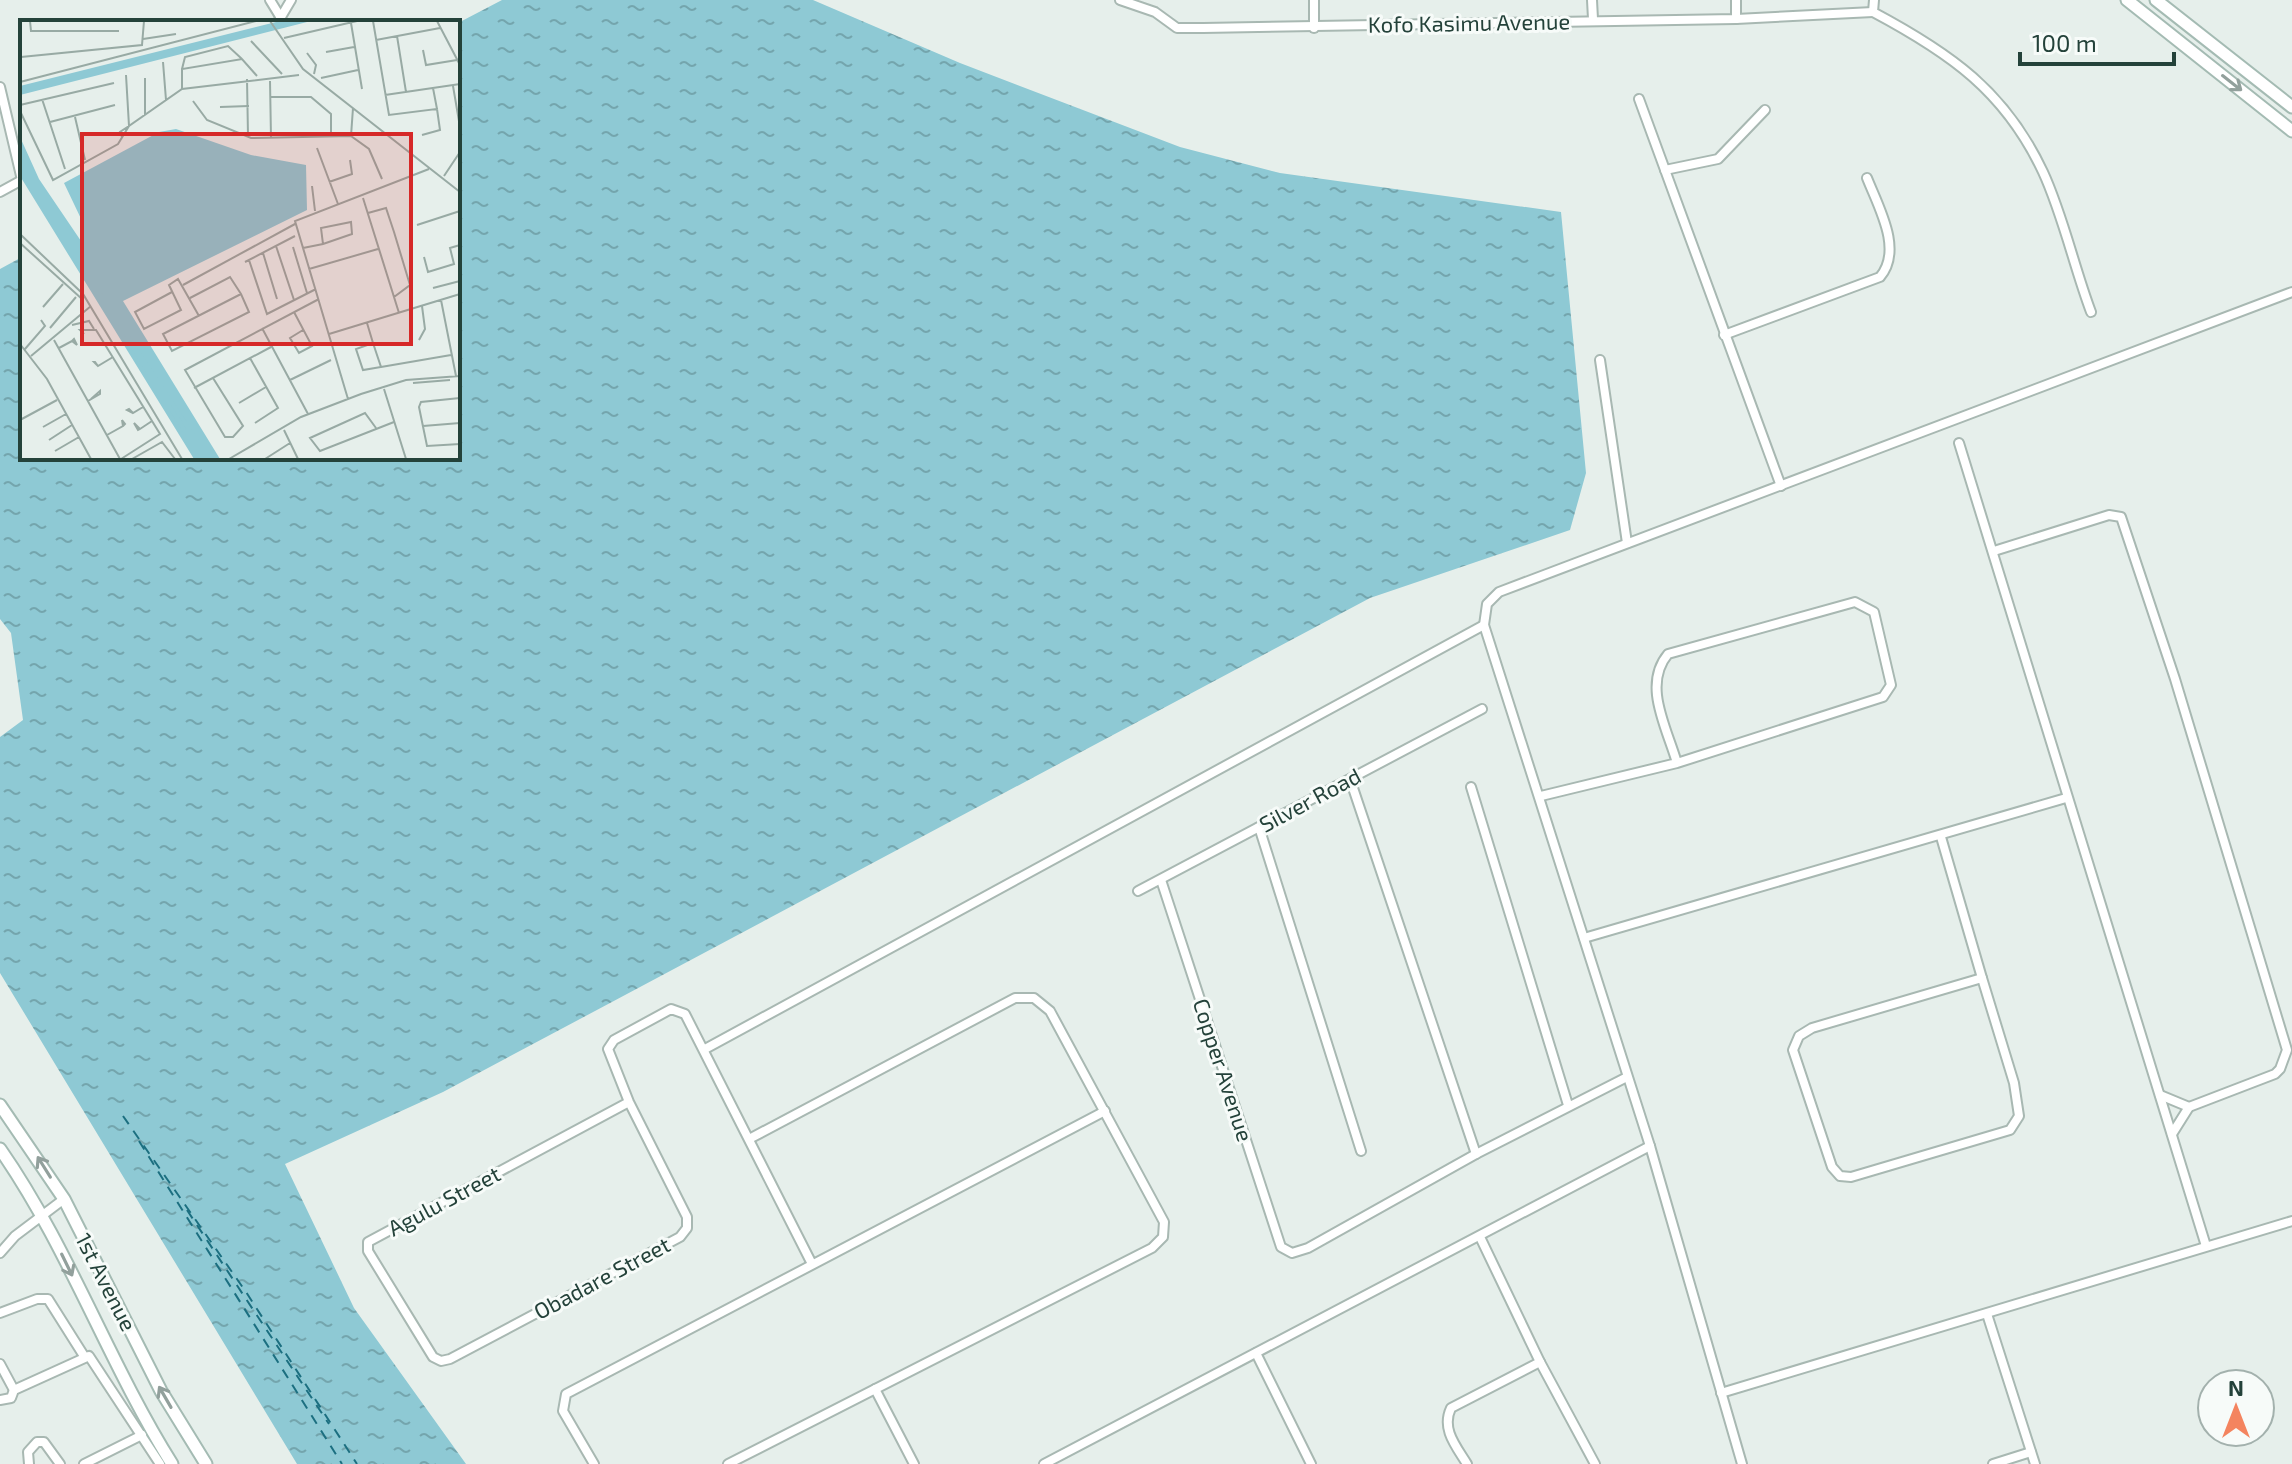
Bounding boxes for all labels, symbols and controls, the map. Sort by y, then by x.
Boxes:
street label: Kofo Kasimu Avenue [1368,7,1570,37]
scale bar [2020,16,2174,66]
inset map [20,20,460,460]
text: 100 m [2032,28,2097,57]
one-way arrow [2221,74,2242,92]
street label: Silver Road [1254,762,1365,837]
street label: Copper Avenue [1189,995,1259,1144]
one-way arrow [36,1157,53,1179]
street label: Agulu Street [383,1160,504,1241]
street label: 1st Avenue [71,1228,143,1335]
street label: Obadare Street [529,1230,674,1324]
one-way arrow [60,1252,76,1276]
north arrow [2196,1368,2276,1448]
text: N [2228,1374,2244,1400]
one-way arrow [157,1386,173,1409]

